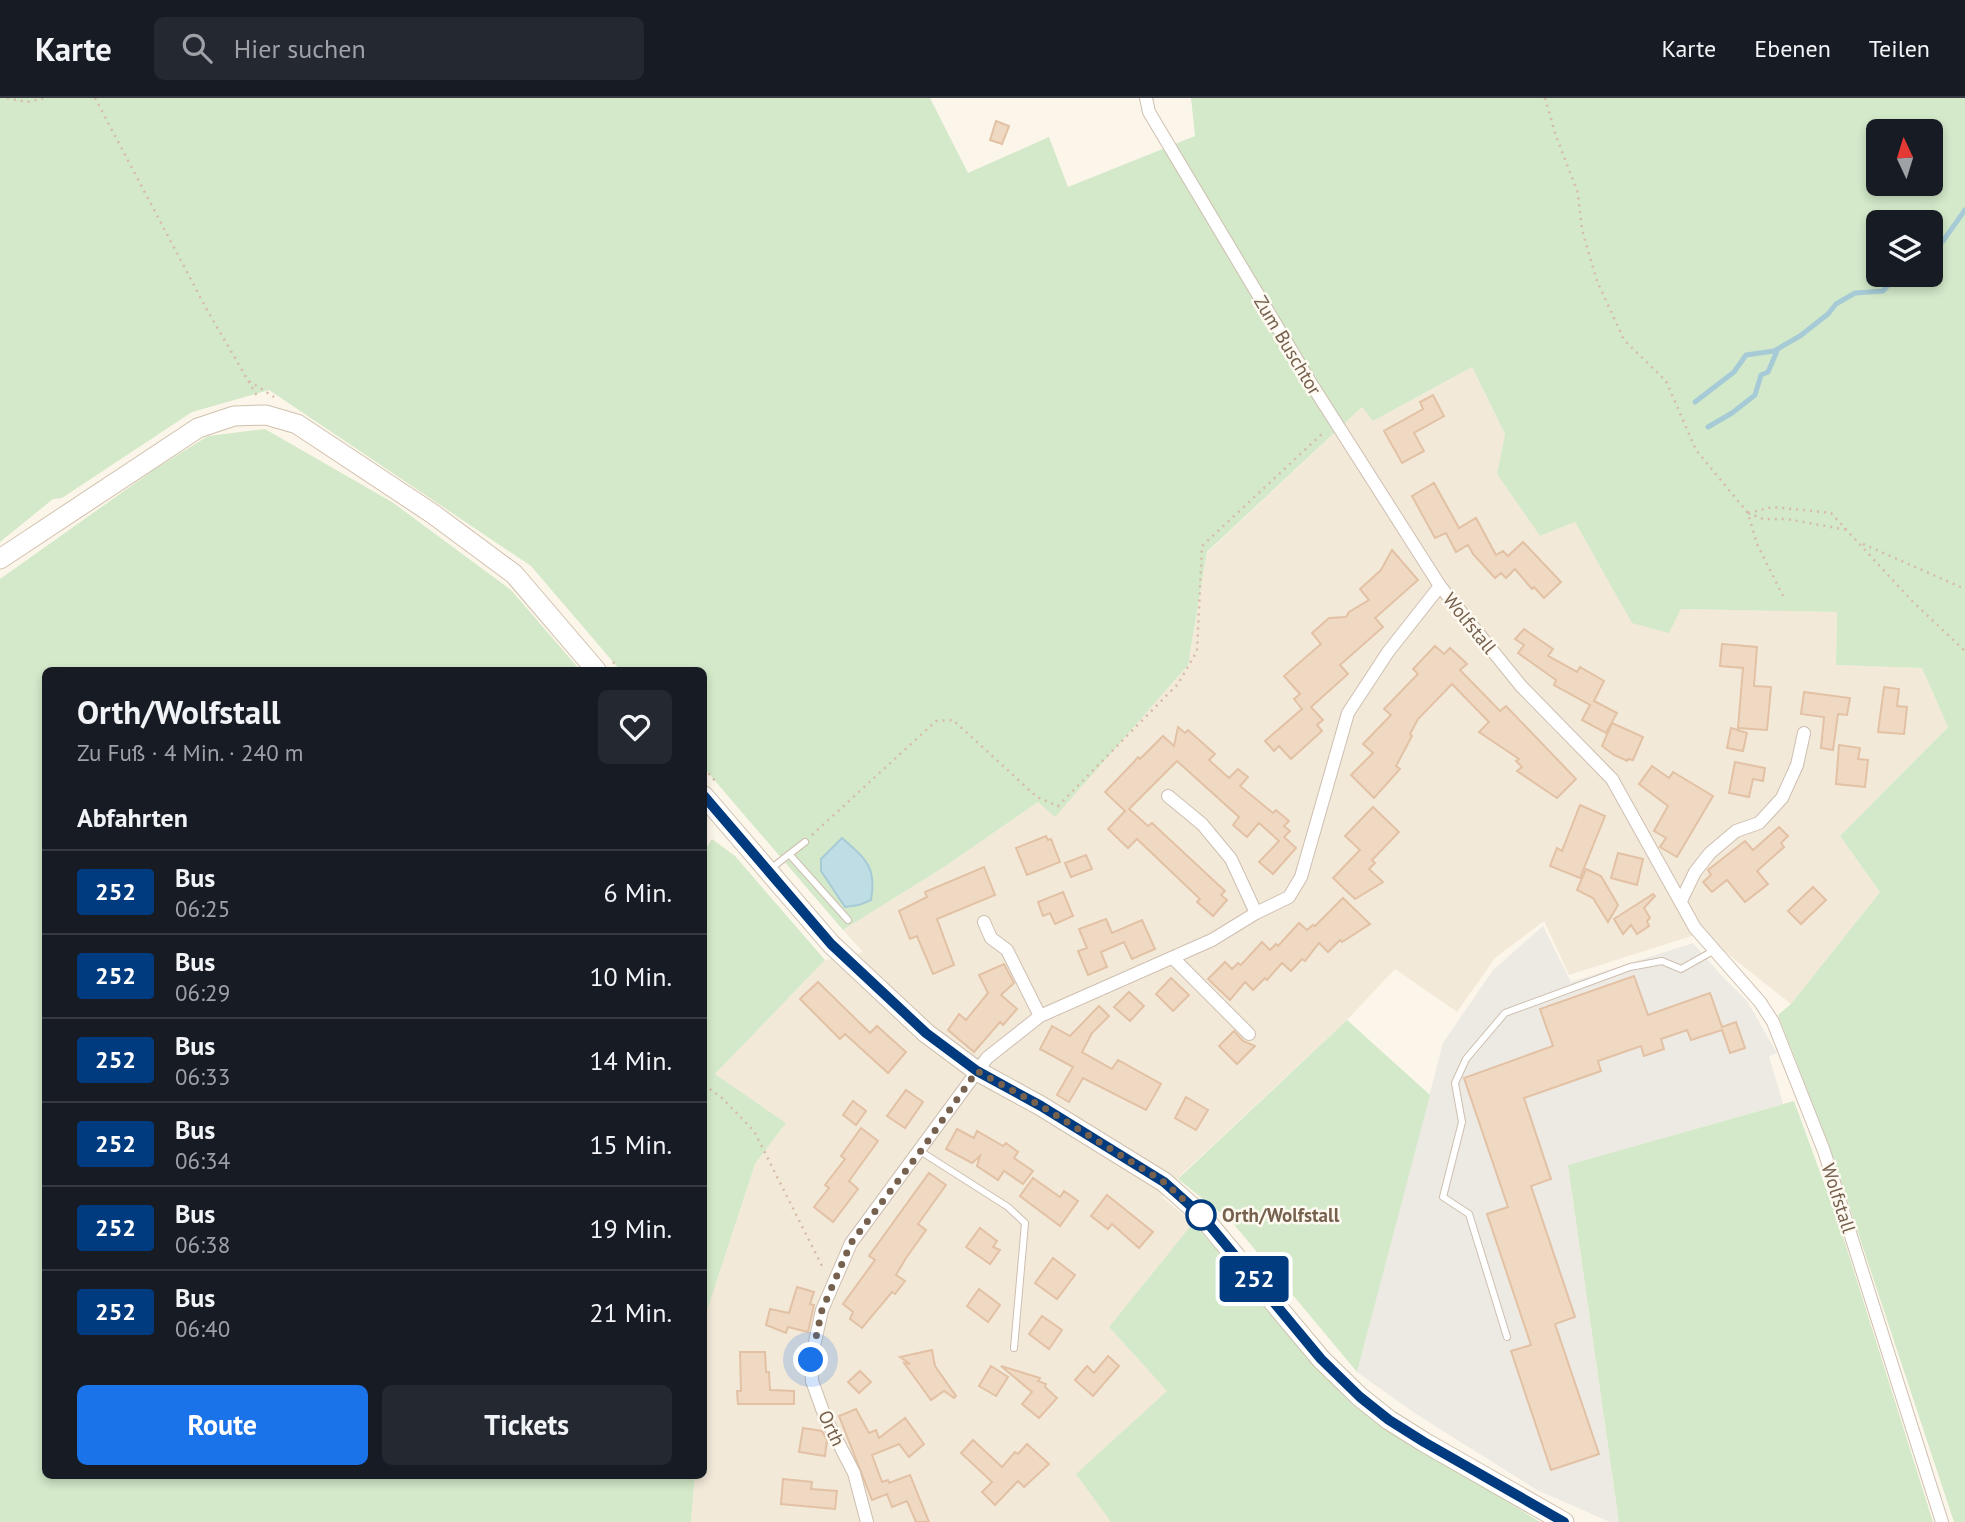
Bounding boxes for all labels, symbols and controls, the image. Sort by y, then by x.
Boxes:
search box [154,17,644,80]
text: Karte [35,27,112,70]
icon: search [178,29,216,67]
text: Hier suchen [234,32,366,65]
text: Karte [1662,33,1716,64]
text: Ebenen [1754,33,1831,64]
text: Teilen [1869,33,1930,64]
north arrow [1866,119,1942,196]
map controls [1866,119,1943,287]
button: layers [1866,210,1943,287]
street label: Zum Buschtor [1249,291,1327,400]
street label: Wolfstall [1438,588,1502,659]
text: Orth/Wolfstall [77,690,281,733]
button: heart [598,690,672,764]
text: Zu Fuß · 4 Min. · 240 m [77,738,303,767]
text: Abfahrten [77,801,188,834]
text: Bus [175,861,215,894]
text: 252 [95,876,136,907]
text: 6 Min. [604,876,672,909]
text: 06:25 [175,894,230,923]
text: Bus [175,945,215,978]
text: 252 [95,960,136,991]
text: 10 Min. [589,960,672,993]
text: 06:29 [175,978,230,1007]
text: Bus [175,1029,215,1062]
text: 252 [95,1044,136,1075]
text: 14 Min. [589,1044,672,1077]
text: 06:33 [175,1062,230,1091]
text: Bus [175,1113,215,1146]
text: 252 [95,1128,136,1159]
text: 15 Min. [589,1128,672,1161]
text: 06:34 [175,1146,230,1175]
street label: Wolfstall [1817,1160,1862,1236]
text: Bus [175,1197,215,1230]
marker: Orth/Wolfstall [1186,1200,1216,1230]
place label: Orth/Wolfstall [1222,1203,1340,1227]
text: 252 [95,1212,136,1243]
text: 19 Min. [589,1212,672,1245]
text: 06:38 [175,1230,230,1259]
line badge: 252 [1214,1256,1294,1302]
text: 252 [1234,1263,1274,1294]
text: Bus [175,1281,215,1314]
text: 252 [95,1296,136,1327]
text: 21 Min. [589,1296,672,1329]
text: 06:40 [175,1314,230,1343]
your location [793,1342,828,1377]
button: Route [77,1385,368,1465]
button: Tickets [382,1385,672,1465]
street label: Orth [813,1406,851,1450]

